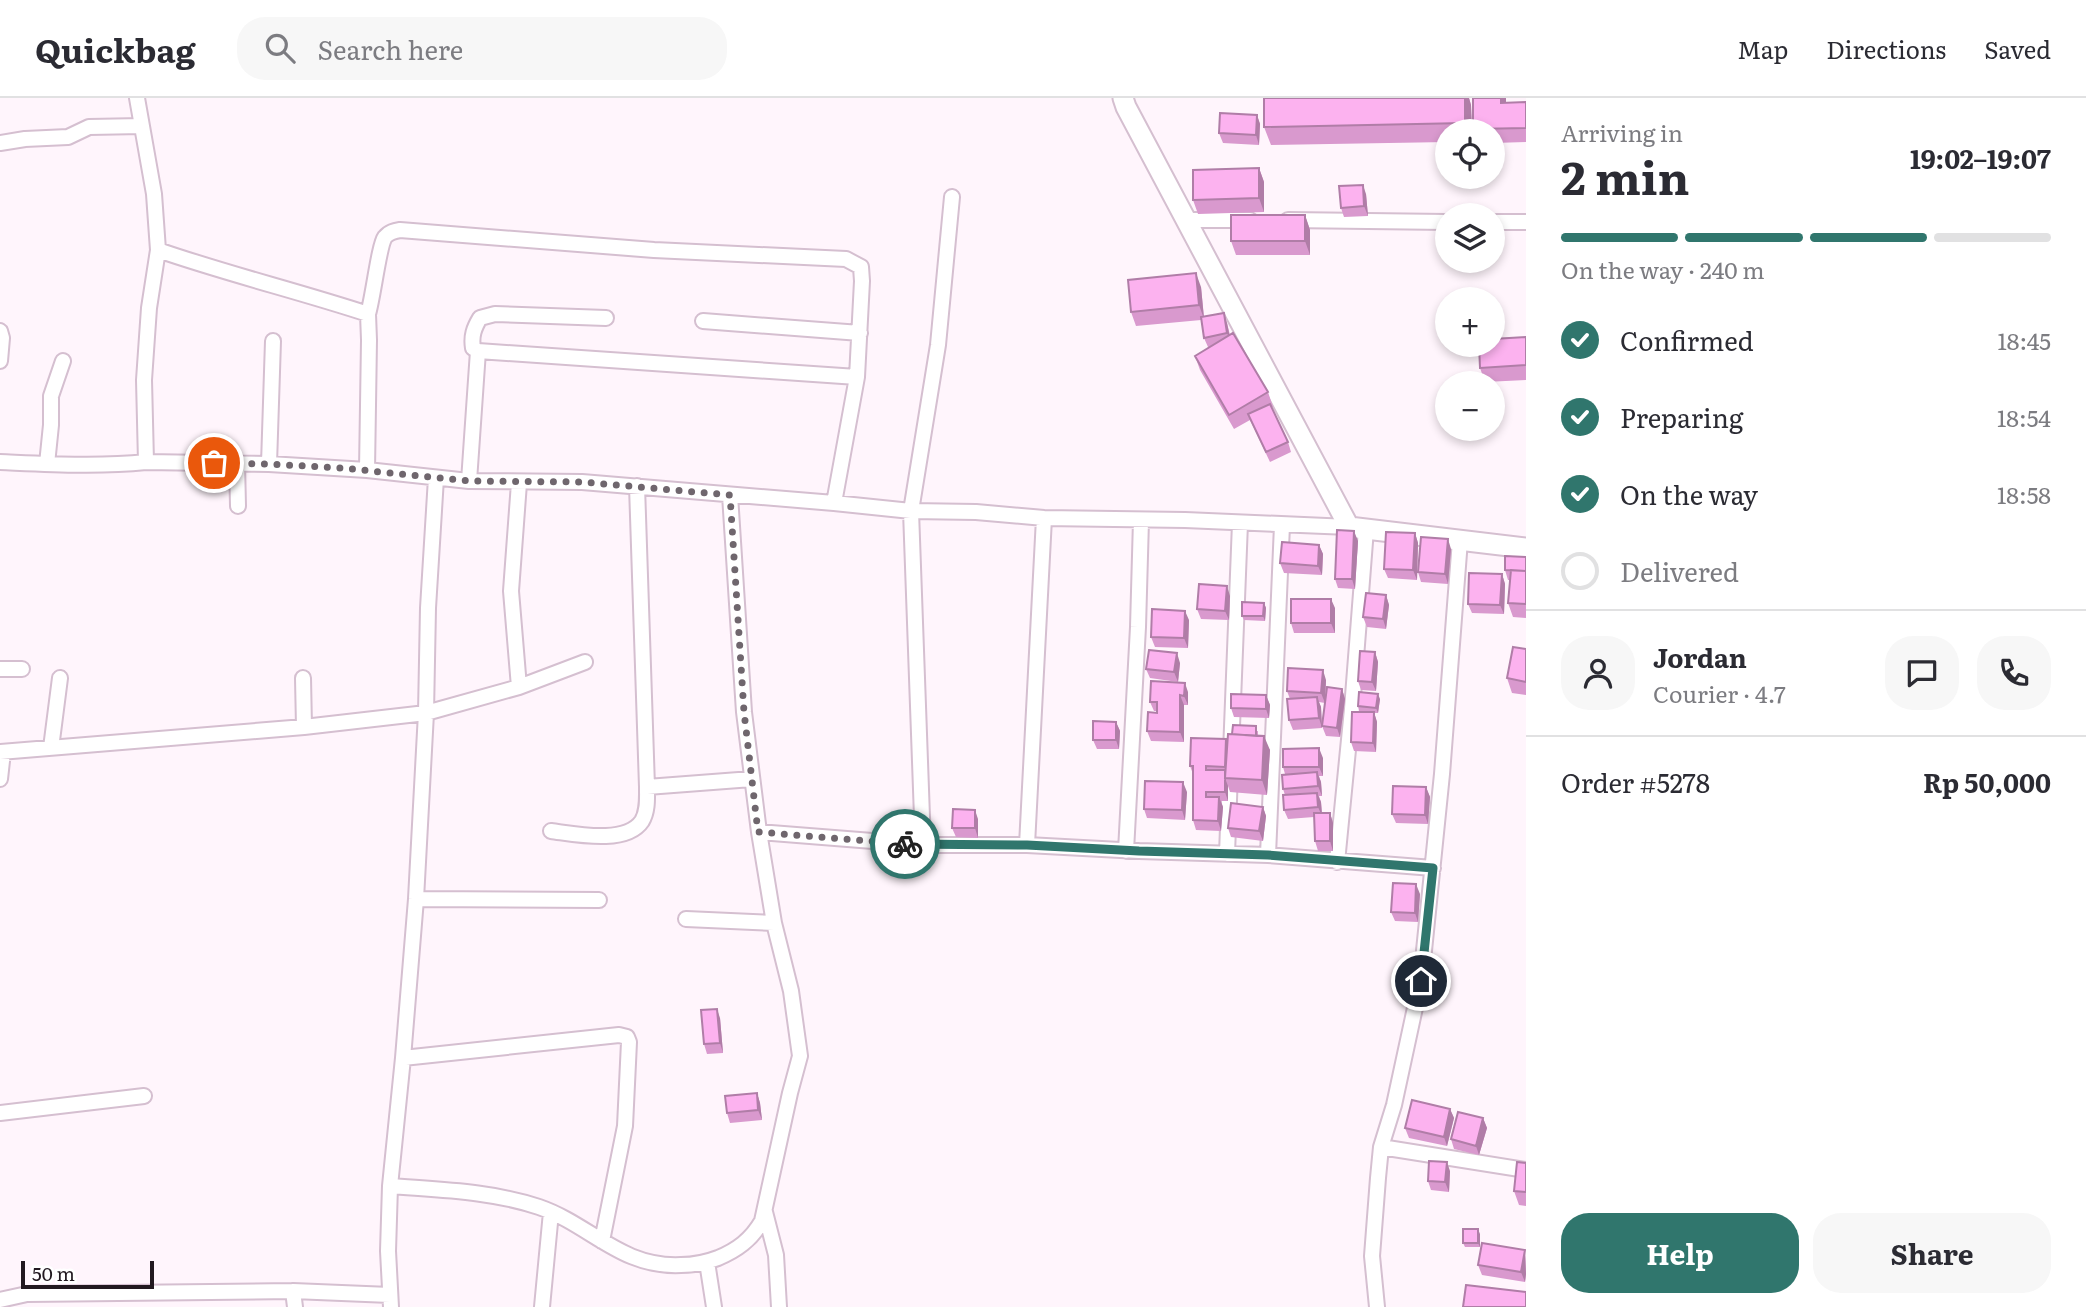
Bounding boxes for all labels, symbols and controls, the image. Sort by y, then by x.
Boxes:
search box [237,17,727,80]
text: Quickbag [35,24,195,73]
icon: search [261,29,299,67]
text: Search here [317,29,463,68]
text: Map [1737,31,1788,66]
text: Directions [1826,31,1946,66]
text: Saved [1984,31,2051,66]
text: Arriving in [1561,115,1683,149]
map controls [1435,119,1505,441]
button: locate [1435,119,1505,189]
text: 19:02–19:07 [1910,138,2051,177]
text: 2 min [1561,141,1690,209]
button: layers [1435,203,1505,273]
text: On the way · 240 m [1561,252,1765,286]
button: + [1435,287,1505,357]
text: Confirmed [1620,320,1754,359]
icon: check [1561,321,1599,359]
text: 18:45 [1997,323,2051,357]
button: − [1435,371,1505,441]
text: Preparing [1620,397,1743,436]
icon: check [1561,398,1599,436]
text: 18:54 [1997,400,2051,434]
pin [184,433,244,493]
icon: bag [195,444,233,482]
text: On the way [1620,474,1758,513]
icon: check [1561,475,1599,513]
text: 18:58 [1997,477,2051,511]
text: Delivered [1620,551,1739,590]
button: person [1561,636,1635,710]
button: chat [1885,636,1959,710]
button: phone [1977,636,2051,710]
text: Jordan [1653,637,1747,676]
text: Courier · 4.7 [1653,676,1786,710]
text: Order #5278 [1561,762,1710,801]
text: Rp 50,000 [1923,762,2051,801]
courier [870,809,940,879]
icon: bike [886,825,924,863]
pin [1391,951,1451,1011]
icon: home [1402,962,1440,1000]
button: Help [1561,1213,1799,1293]
button: Share [1813,1213,2051,1293]
scale bar [21,1258,154,1290]
text: 50 m [32,1259,75,1287]

